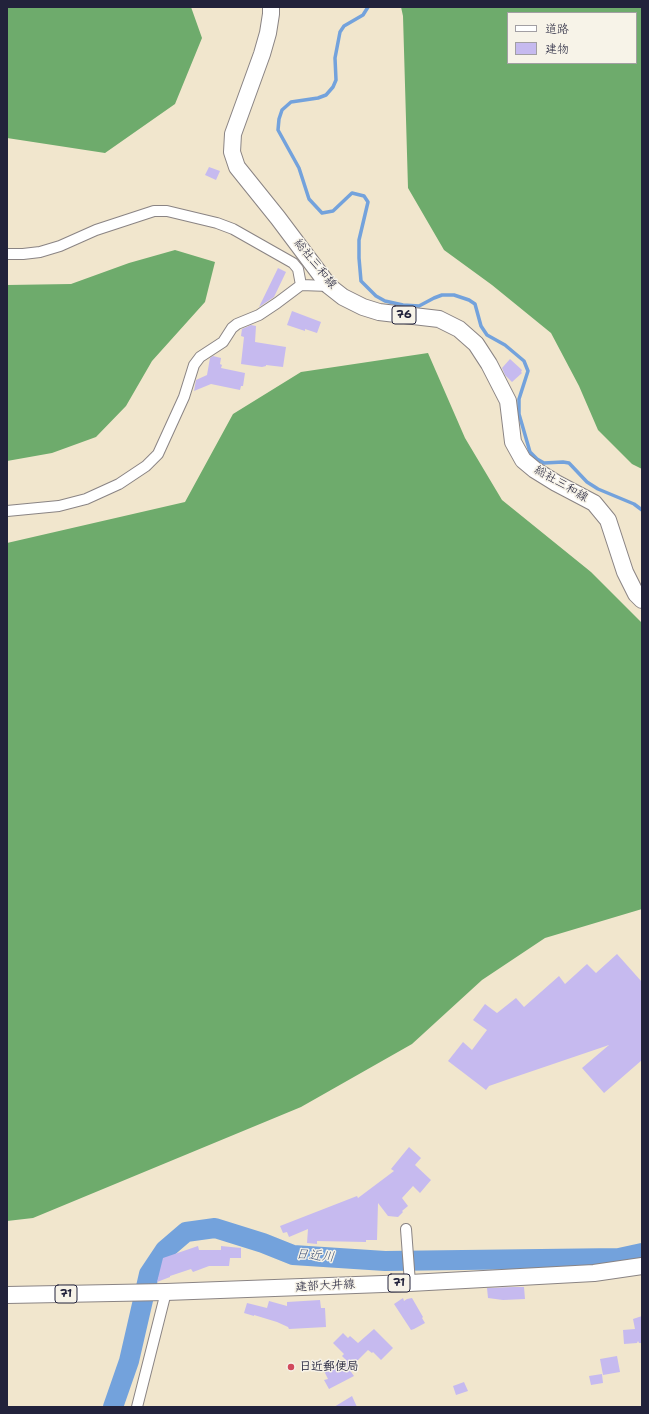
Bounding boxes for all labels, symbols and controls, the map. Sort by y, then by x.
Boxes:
legend [507,12,637,64]
text: 道路 [545,21,569,37]
text: 建物 [545,41,569,57]
street label: 総社三和線 [291,236,339,292]
road number: 76 [392,306,416,324]
street label: 総社三和線 [531,463,591,505]
water label: 日近川 [295,1247,335,1265]
road number: 71 [388,1274,410,1292]
street label: 建部大井線 [295,1277,355,1295]
road number: 71 [55,1285,77,1303]
place label: 日近郵便局 [299,1360,359,1374]
marker: 日近郵便局 [286,1362,296,1372]

